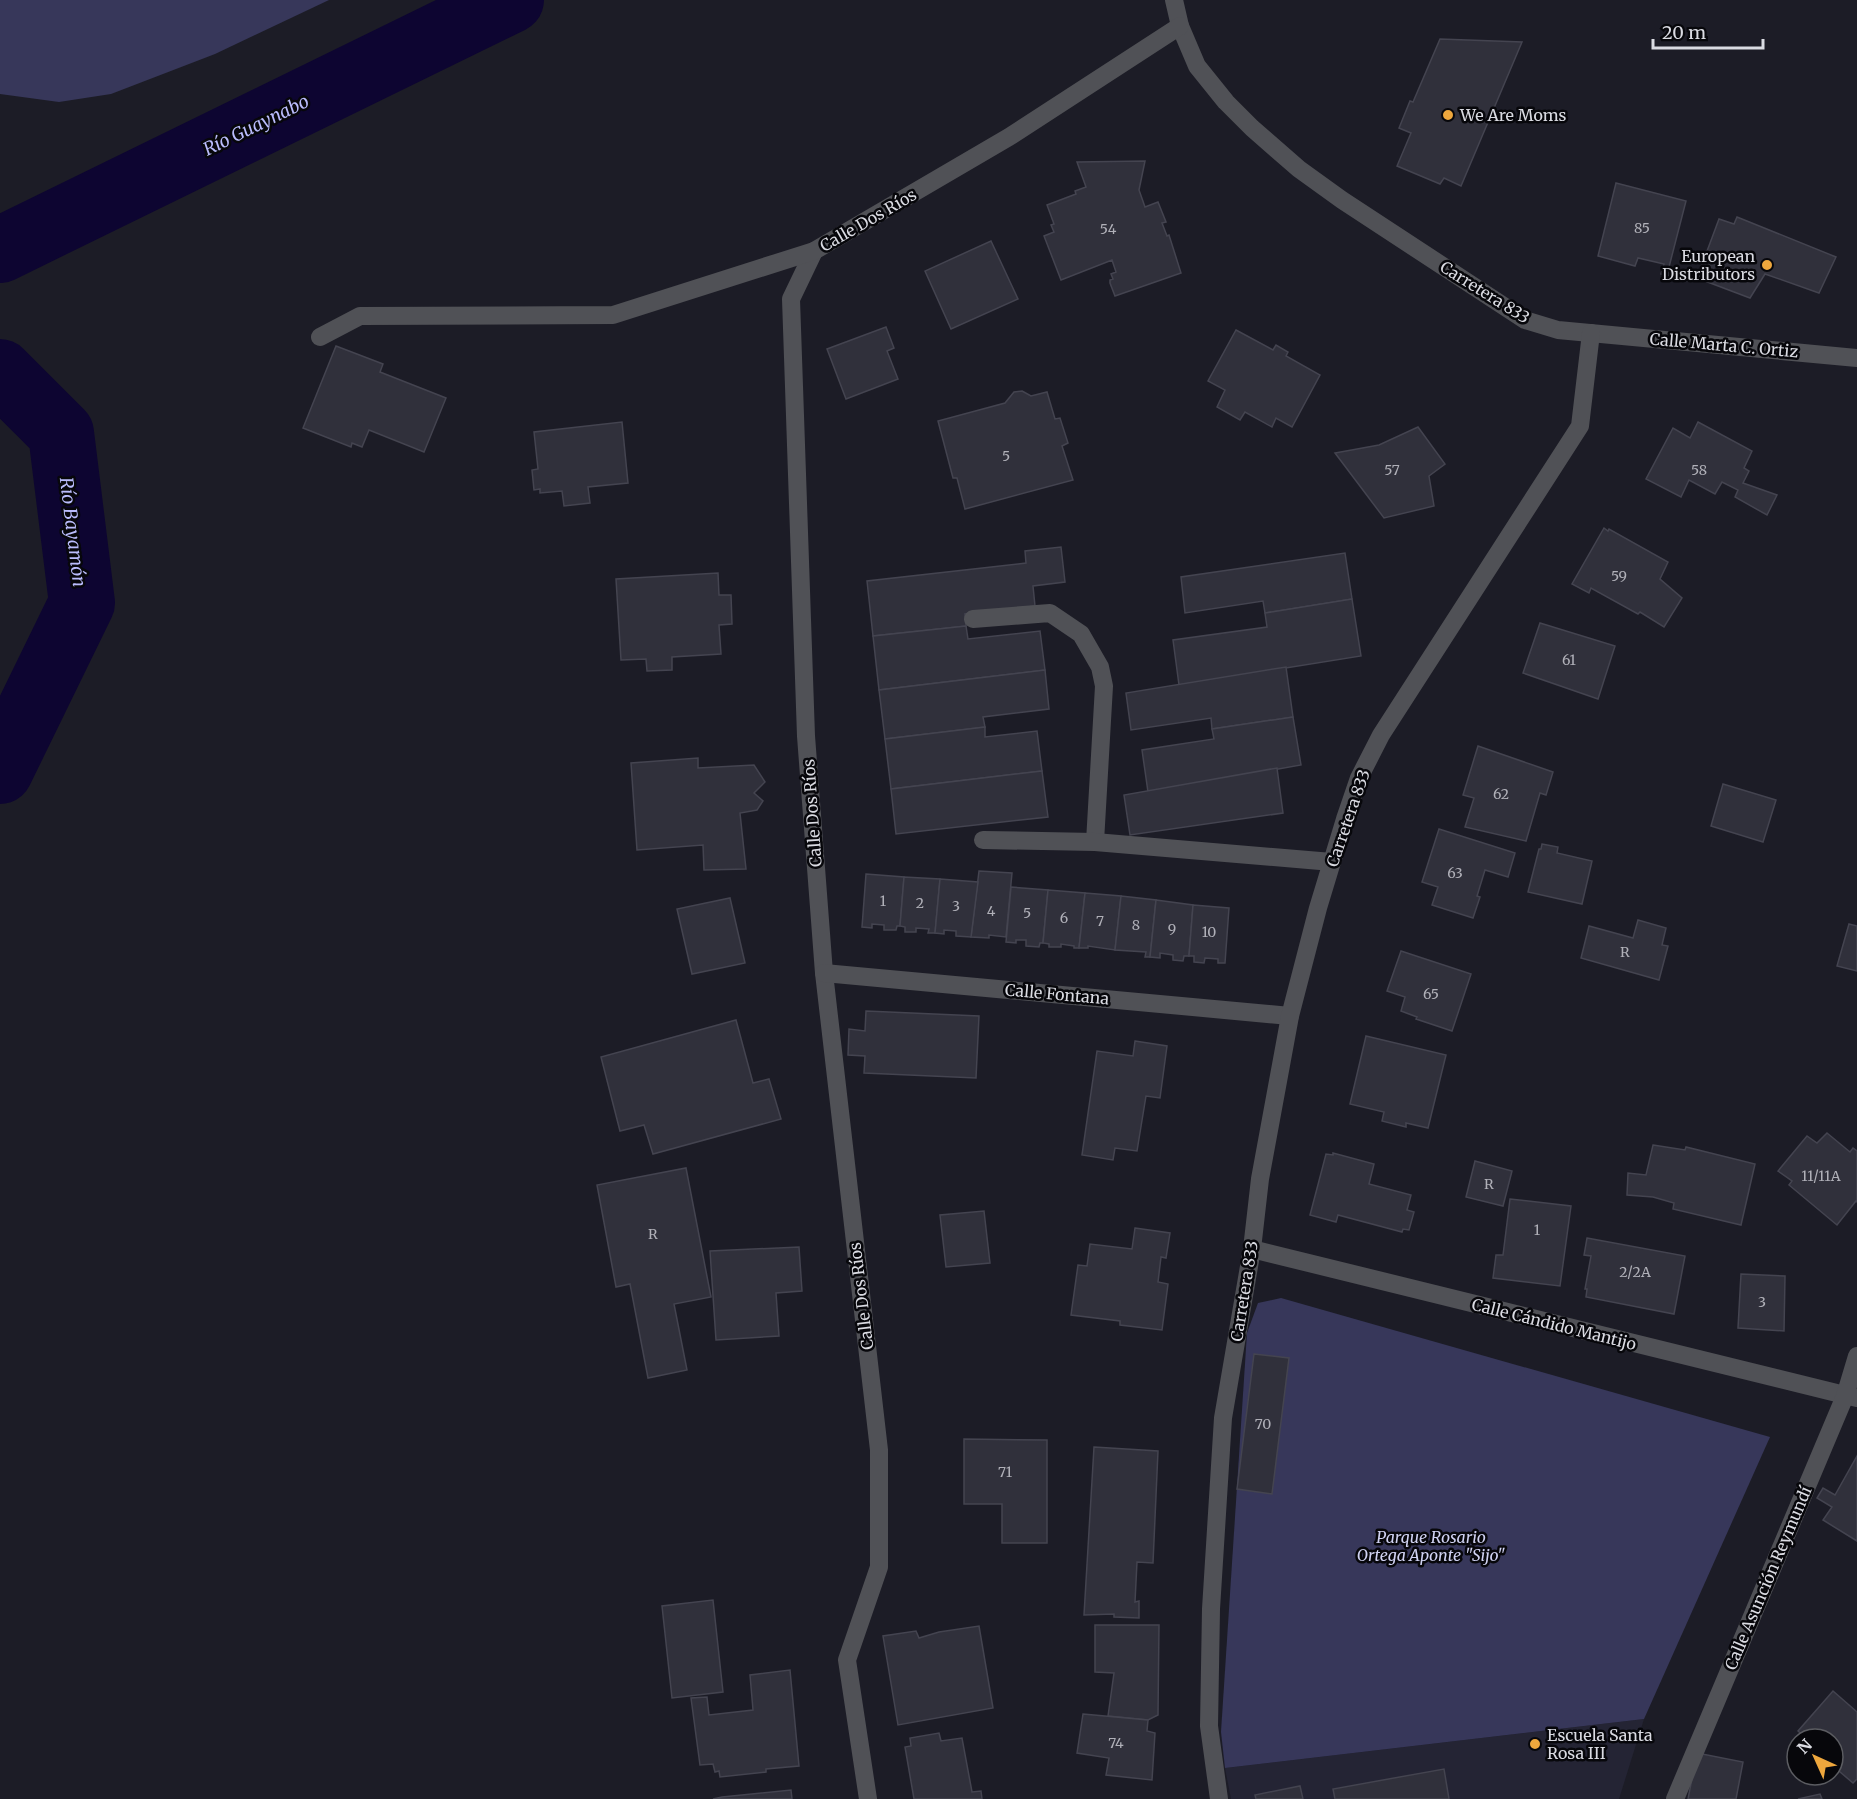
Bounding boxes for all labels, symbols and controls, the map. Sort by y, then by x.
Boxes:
scale bar [1653,12,1762,50]
text: 20 m [1662,21,1706,44]
water label: Río Guaynabo [199,89,313,161]
place label: We Are Moms [1459,105,1567,125]
marker: We Are Moms [1441,108,1455,122]
street label: Calle Dos Ríos [816,184,920,256]
house number: 85 [1634,219,1650,237]
house number: 54 [1100,220,1117,238]
place label: European Distributors [1662,246,1755,284]
street label: Carretera 833 [1437,257,1533,327]
marker: European Distributors [1760,258,1774,272]
street label: Calle Marta C. Ortiz [1649,329,1799,361]
house number: 5 [1002,447,1010,465]
house number: 57 [1384,461,1400,479]
house number: 58 [1691,461,1707,479]
water label: Río Bayamón [55,476,91,588]
house number: 59 [1611,567,1627,585]
house number: 61 [1562,651,1576,669]
street label: Calle Dos Ríos [798,758,826,868]
street label: Carretera 833 [1322,767,1374,869]
house number: 62 [1493,785,1509,803]
house number: 63 [1447,864,1463,882]
house number: 1 [880,892,886,910]
house number: 2 [916,894,924,912]
house number: 3 [952,897,960,915]
house number: 4 [987,902,996,920]
house number: 5 [1023,904,1031,922]
house number: 6 [1060,909,1068,927]
house number: 7 [1096,912,1104,930]
house number: 8 [1132,916,1140,934]
house number: 9 [1168,920,1176,938]
house number: 10 [1202,923,1216,941]
house number: R [1620,943,1630,961]
street label: Calle Fontana [1004,979,1110,1009]
house number: 65 [1423,985,1439,1003]
house number: 11/11A [1801,1167,1841,1185]
house number: R [1484,1175,1494,1193]
house number: 1 [1534,1221,1540,1239]
house number: R [648,1225,658,1243]
street label: Carretera 833 [1226,1239,1262,1343]
street label: Calle Dos Ríos [844,1241,878,1351]
house number: 2/2A [1619,1263,1651,1281]
house number: 3 [1758,1293,1766,1311]
street label: Calle Cándido Mantijo [1470,1294,1638,1354]
house number: 70 [1255,1415,1271,1433]
house number: 71 [998,1463,1012,1481]
street label: Calle Asunción Reymundí [1720,1482,1816,1673]
park label: Parque Rosario Ortega Aponte "Sijo" [1357,1527,1505,1565]
place label: Escuela Santa Rosa III [1547,1725,1653,1763]
north arrow [1785,1727,1845,1787]
house number: 74 [1108,1734,1124,1752]
text: N [1793,1735,1816,1758]
marker: Escuela Santa Rosa III [1528,1737,1542,1751]

